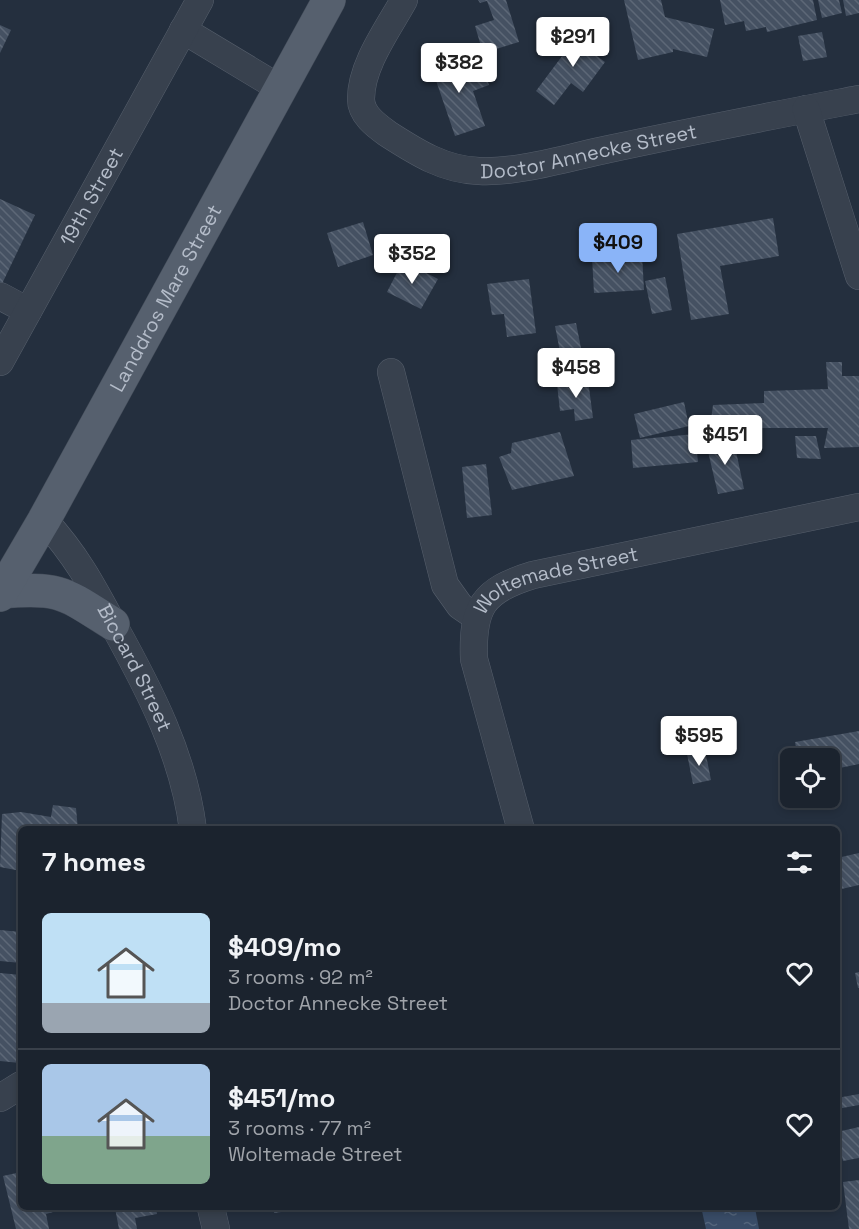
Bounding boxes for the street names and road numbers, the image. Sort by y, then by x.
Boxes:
street label: Doctor Annecke Street [480,118,699,184]
street label: 19th Street [54,143,129,250]
street label: Landdros Mare Street [104,200,227,396]
street label: Woltemade Street [467,540,640,619]
street label: Biccard Street [91,599,178,735]

